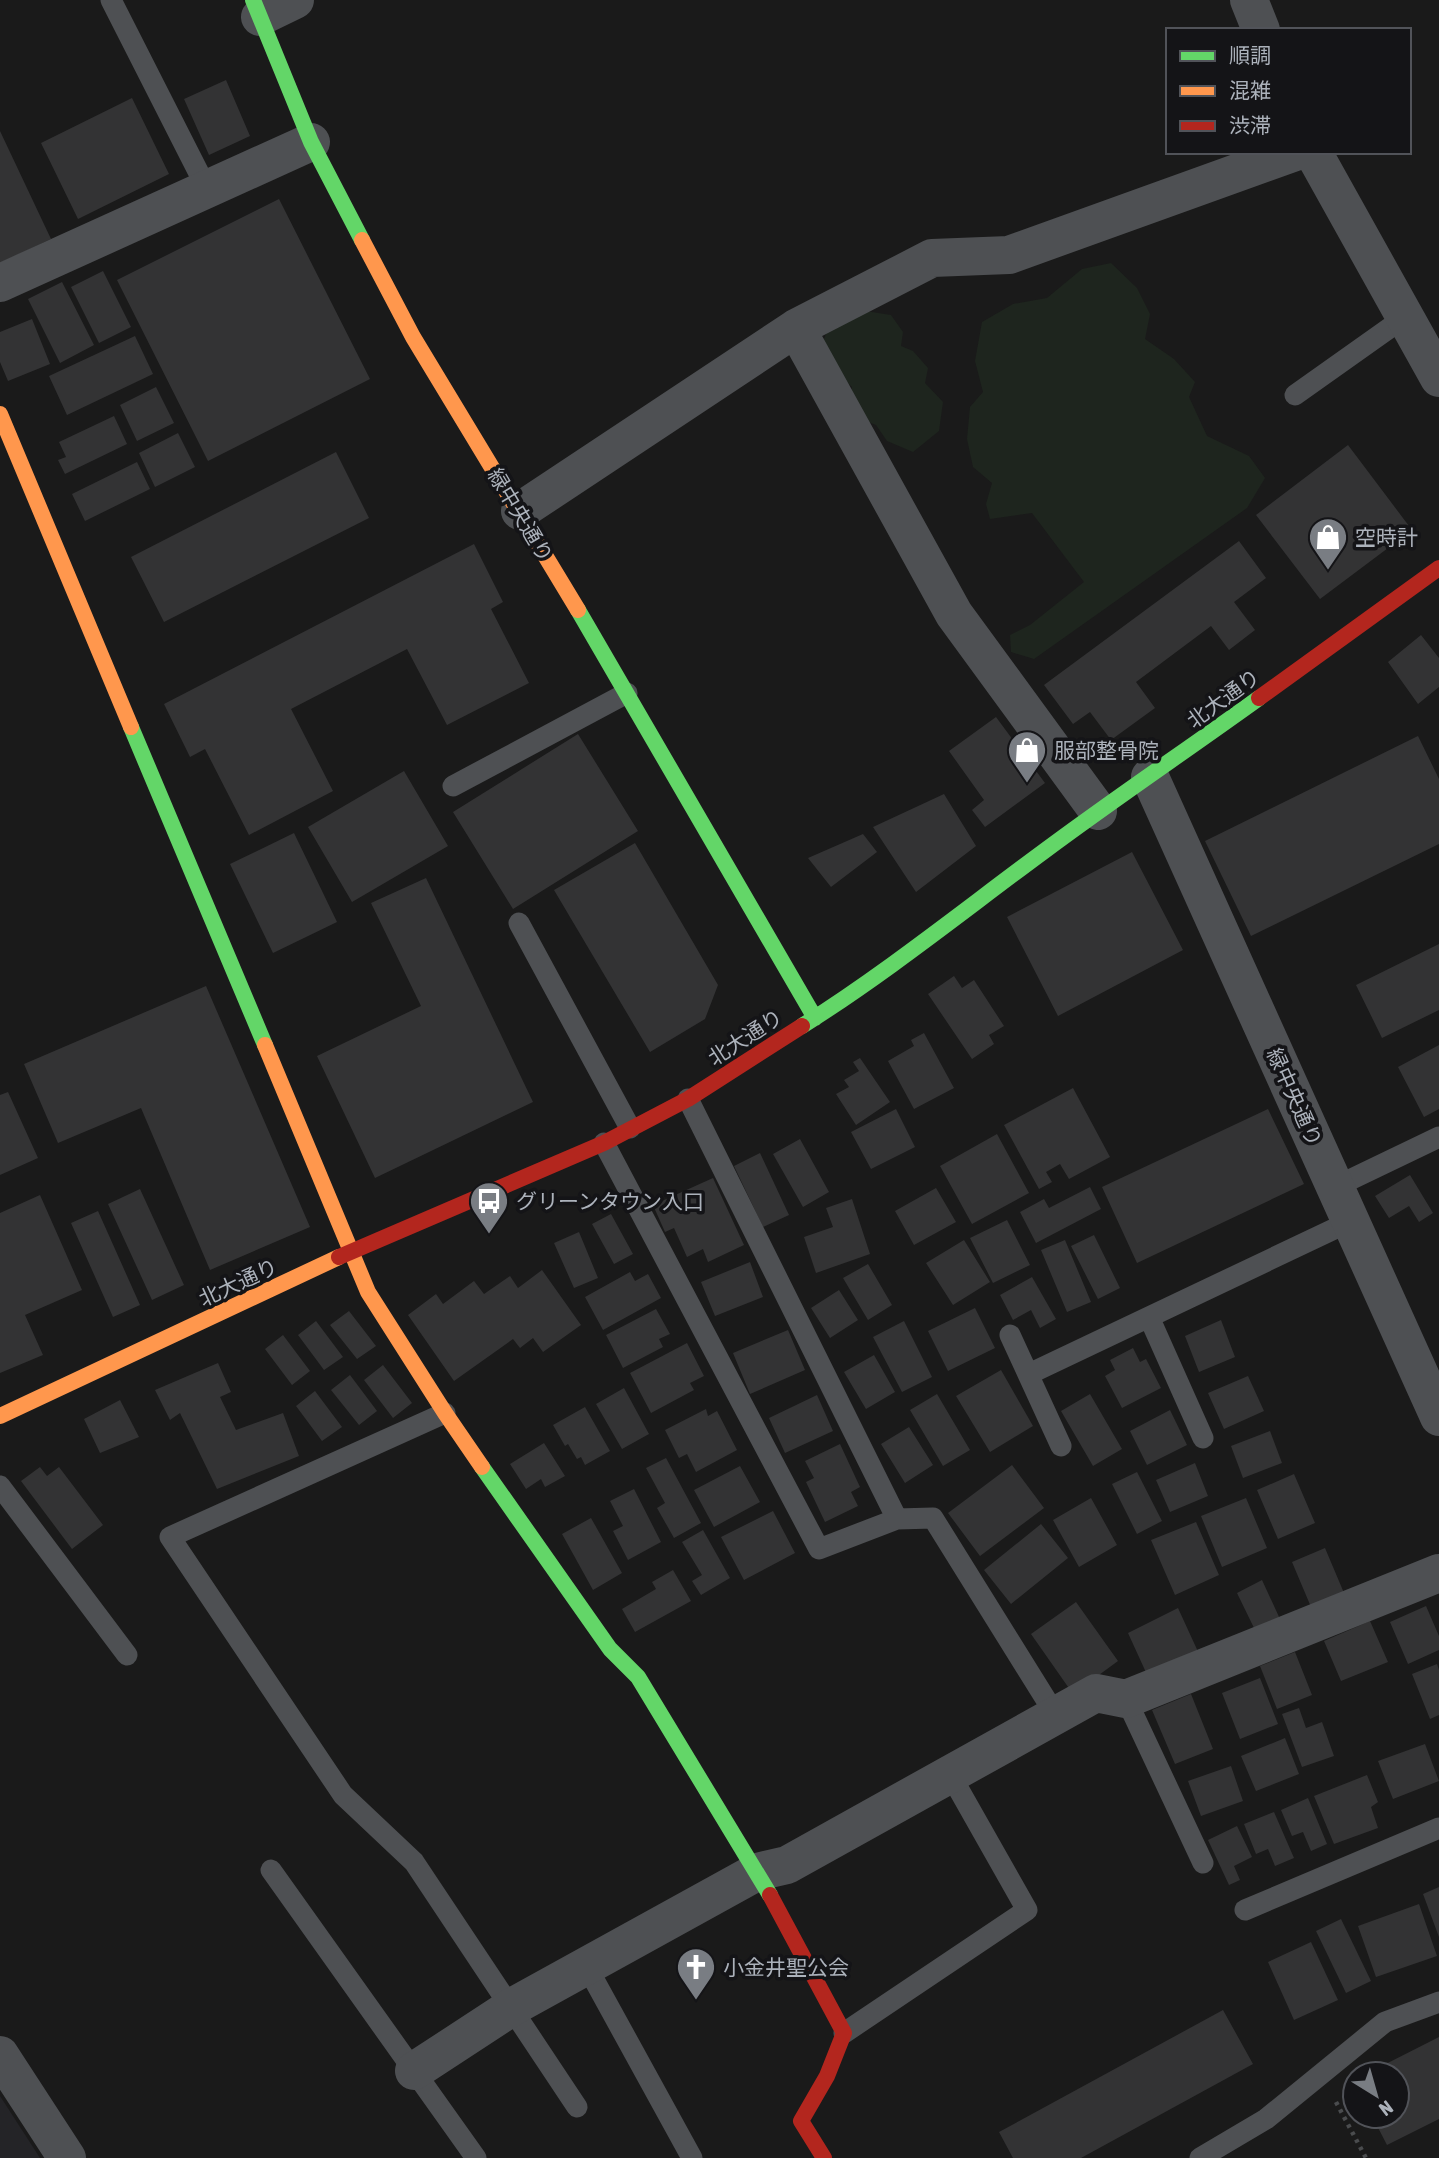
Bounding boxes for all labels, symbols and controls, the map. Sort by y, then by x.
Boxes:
legend [1166,28,1411,154]
text: 順調 [1229,43,1271,67]
text: 混雑 [1229,78,1271,102]
text: 渋滞 [1229,113,1271,137]
street label: 緑中央通り [484,464,558,566]
shop icon: 空時計 [1307,516,1349,571]
place label: 空時計 [1355,525,1418,549]
street label: 北大通り [1182,664,1264,732]
shop icon: 服部整骨院 [1006,729,1048,784]
place label: 服部整骨院 [1054,738,1159,762]
street label: 北大通り [703,1004,787,1070]
street label: 緑中央通り [1263,1044,1327,1150]
bus stop icon: グリーンタウン入口 [468,1180,510,1235]
place label: グリーンタウン入口 [516,1189,704,1213]
street label: 北大通り [195,1253,281,1311]
church icon: 小金井聖公会 [675,1946,717,2001]
place label: 小金井聖公会 [723,1955,849,1979]
north arrow [1341,2060,1411,2130]
text: N [1375,2096,1397,2121]

